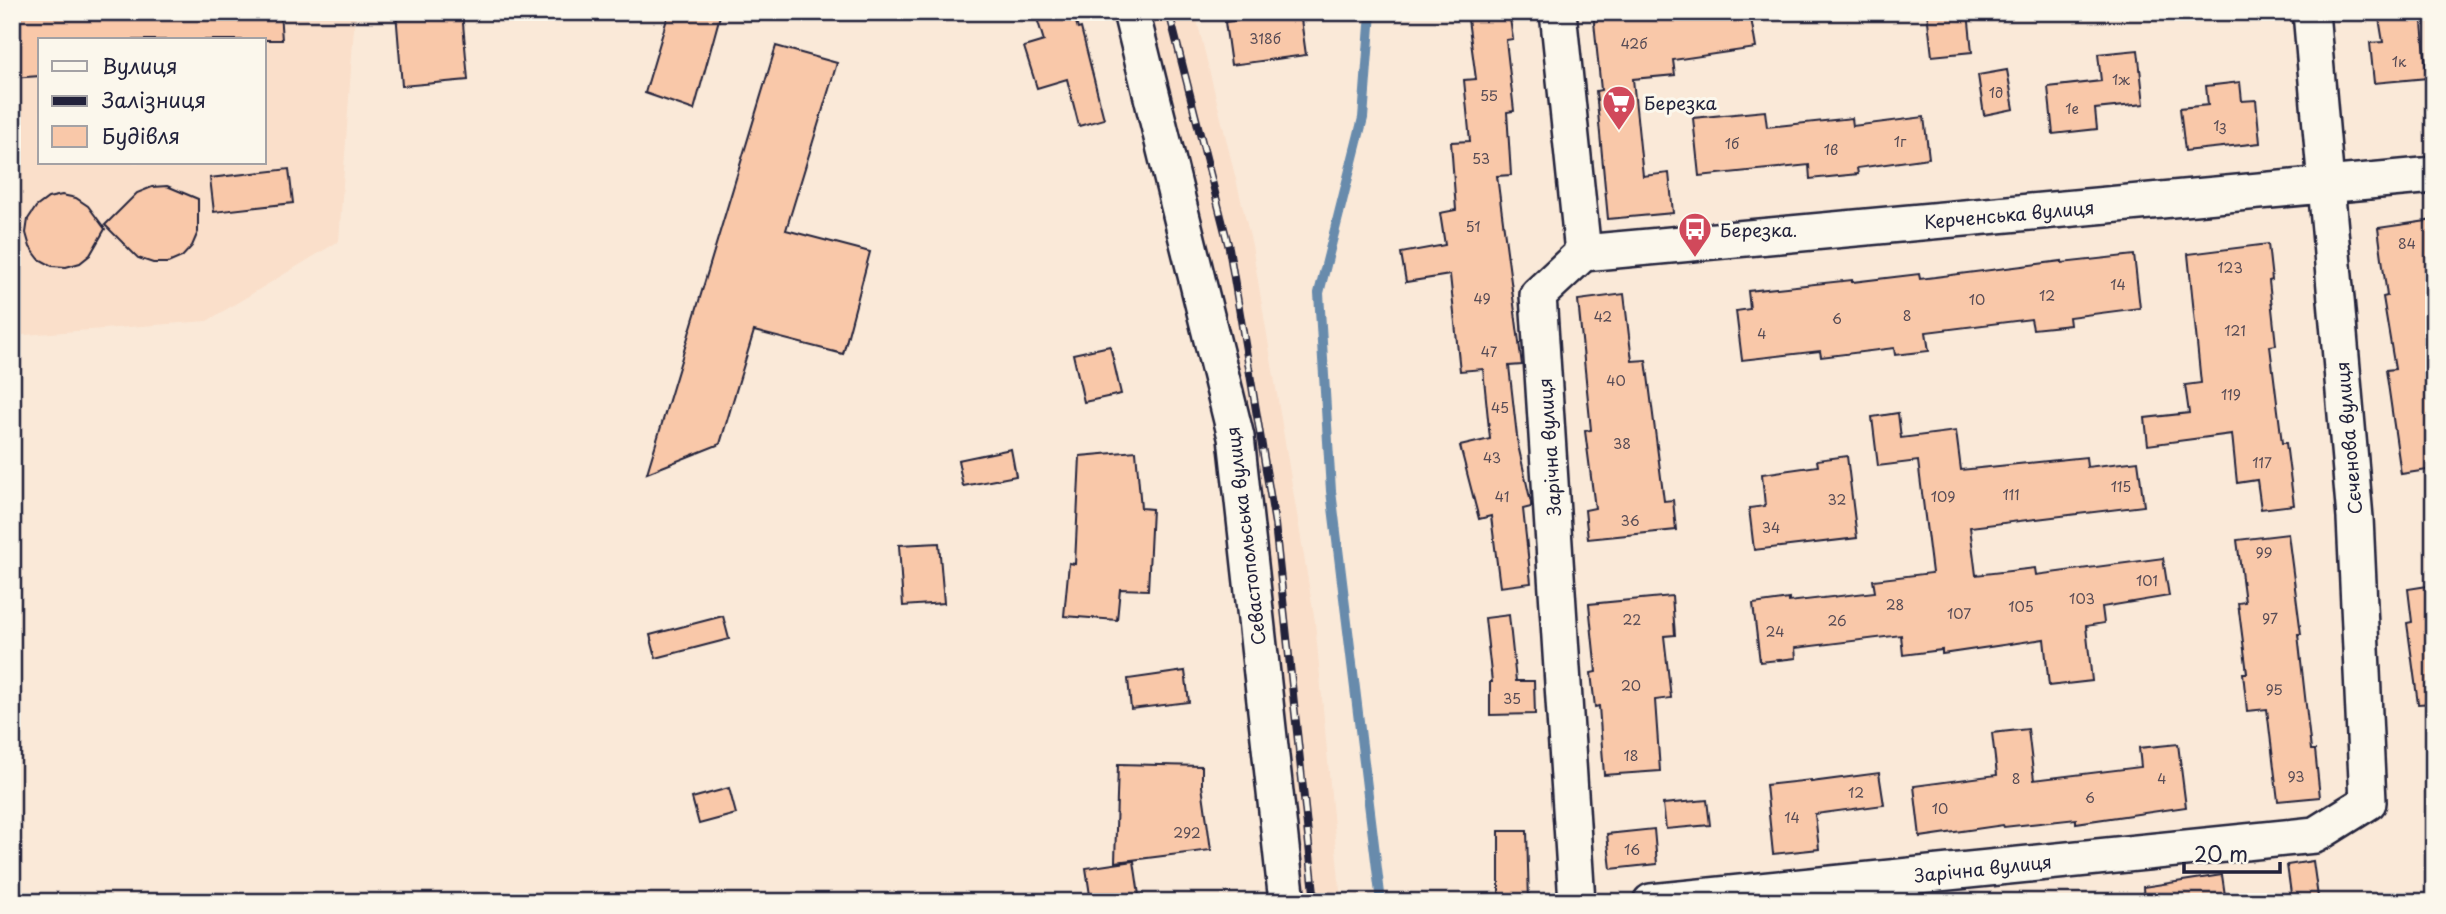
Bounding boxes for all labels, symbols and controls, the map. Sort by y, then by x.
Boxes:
house number: 318б [1249,28,1282,49]
house number: 42б [1621,33,1648,54]
legend [38,38,266,164]
text: Вулиця [102,49,178,81]
house number: 1к [2392,51,2407,72]
house number: 1ж [2112,69,2130,90]
house number: 1д [1989,82,2003,103]
text: Залізниця [101,83,206,115]
supermarket icon: Березка [1600,83,1638,132]
house number: 55 [1480,85,1498,106]
place label: Березка [1644,89,1718,116]
house number: 1е [2065,98,2079,119]
house number: 1з [2213,115,2227,136]
text: Будівля [102,119,180,151]
house number: 1г [1894,131,1907,152]
house number: 1б [1725,133,1740,154]
house number: 1в [1824,139,1838,160]
house number: 53 [1472,148,1490,169]
street label: Керченська вулиця [1923,193,2095,235]
bus stop icon: Березка. [1676,210,1714,259]
house number: 51 [1466,216,1480,237]
place label: Березка. [1720,216,1798,243]
house number: 84 [2398,233,2416,254]
house number: 123 [2217,257,2243,278]
house number: 14 [2110,274,2126,295]
house number: 12 [2039,285,2055,306]
house number: 49 [1473,288,1491,309]
house number: 10 [1969,289,1985,310]
house number: 8 [1903,305,1911,326]
house number: 42 [1594,306,1612,327]
house number: 6 [1832,308,1842,329]
house number: 121 [2224,320,2246,341]
house number: 4 [1757,323,1767,344]
house number: 47 [1481,341,1498,362]
street label: Сєченова вулиця [2328,360,2368,516]
house number: 40 [1606,370,1626,391]
street label: Зарічна вулиця [1531,377,1567,517]
house number: 119 [2221,384,2241,405]
house number: 45 [1491,397,1509,418]
street label: Севастопольська вулиця [1218,425,1272,647]
house number: 38 [1613,433,1631,454]
house number: 43 [1483,447,1501,468]
house number: 117 [2252,452,2272,473]
house number: 115 [2111,476,2131,497]
house number: 111 [2002,484,2020,505]
house number: 41 [1495,486,1509,507]
house number: 109 [1931,486,1955,507]
house number: 32 [1828,489,1846,510]
house number: 36 [1620,510,1640,531]
house number: 34 [1762,517,1780,538]
house number: 99 [2255,542,2273,563]
house number: 101 [2136,570,2158,591]
house number: 103 [2069,588,2095,609]
house number: 28 [1886,594,1904,615]
house number: 105 [2008,596,2034,617]
house number: 107 [1947,603,1971,624]
house number: 97 [2262,608,2278,629]
house number: 22 [1623,609,1641,630]
house number: 26 [1827,610,1847,631]
house number: 24 [1766,621,1784,642]
house number: 20 [1621,675,1641,696]
house number: 95 [2265,679,2283,700]
house number: 35 [1503,688,1521,709]
house number: 18 [1623,745,1639,766]
house number: 93 [2287,766,2305,787]
house number: 8 [2012,768,2020,789]
house number: 4 [2157,768,2167,789]
house number: 12 [1848,782,1864,803]
house number: 6 [2085,787,2095,808]
house number: 10 [1932,798,1948,819]
house number: 14 [1784,807,1800,828]
house number: 292 [1173,822,1201,843]
scale bar [2184,830,2280,874]
text: 20 m [2194,837,2248,869]
house number: 16 [1624,839,1640,860]
street label: Зарічна вулиця [1913,847,2053,889]

